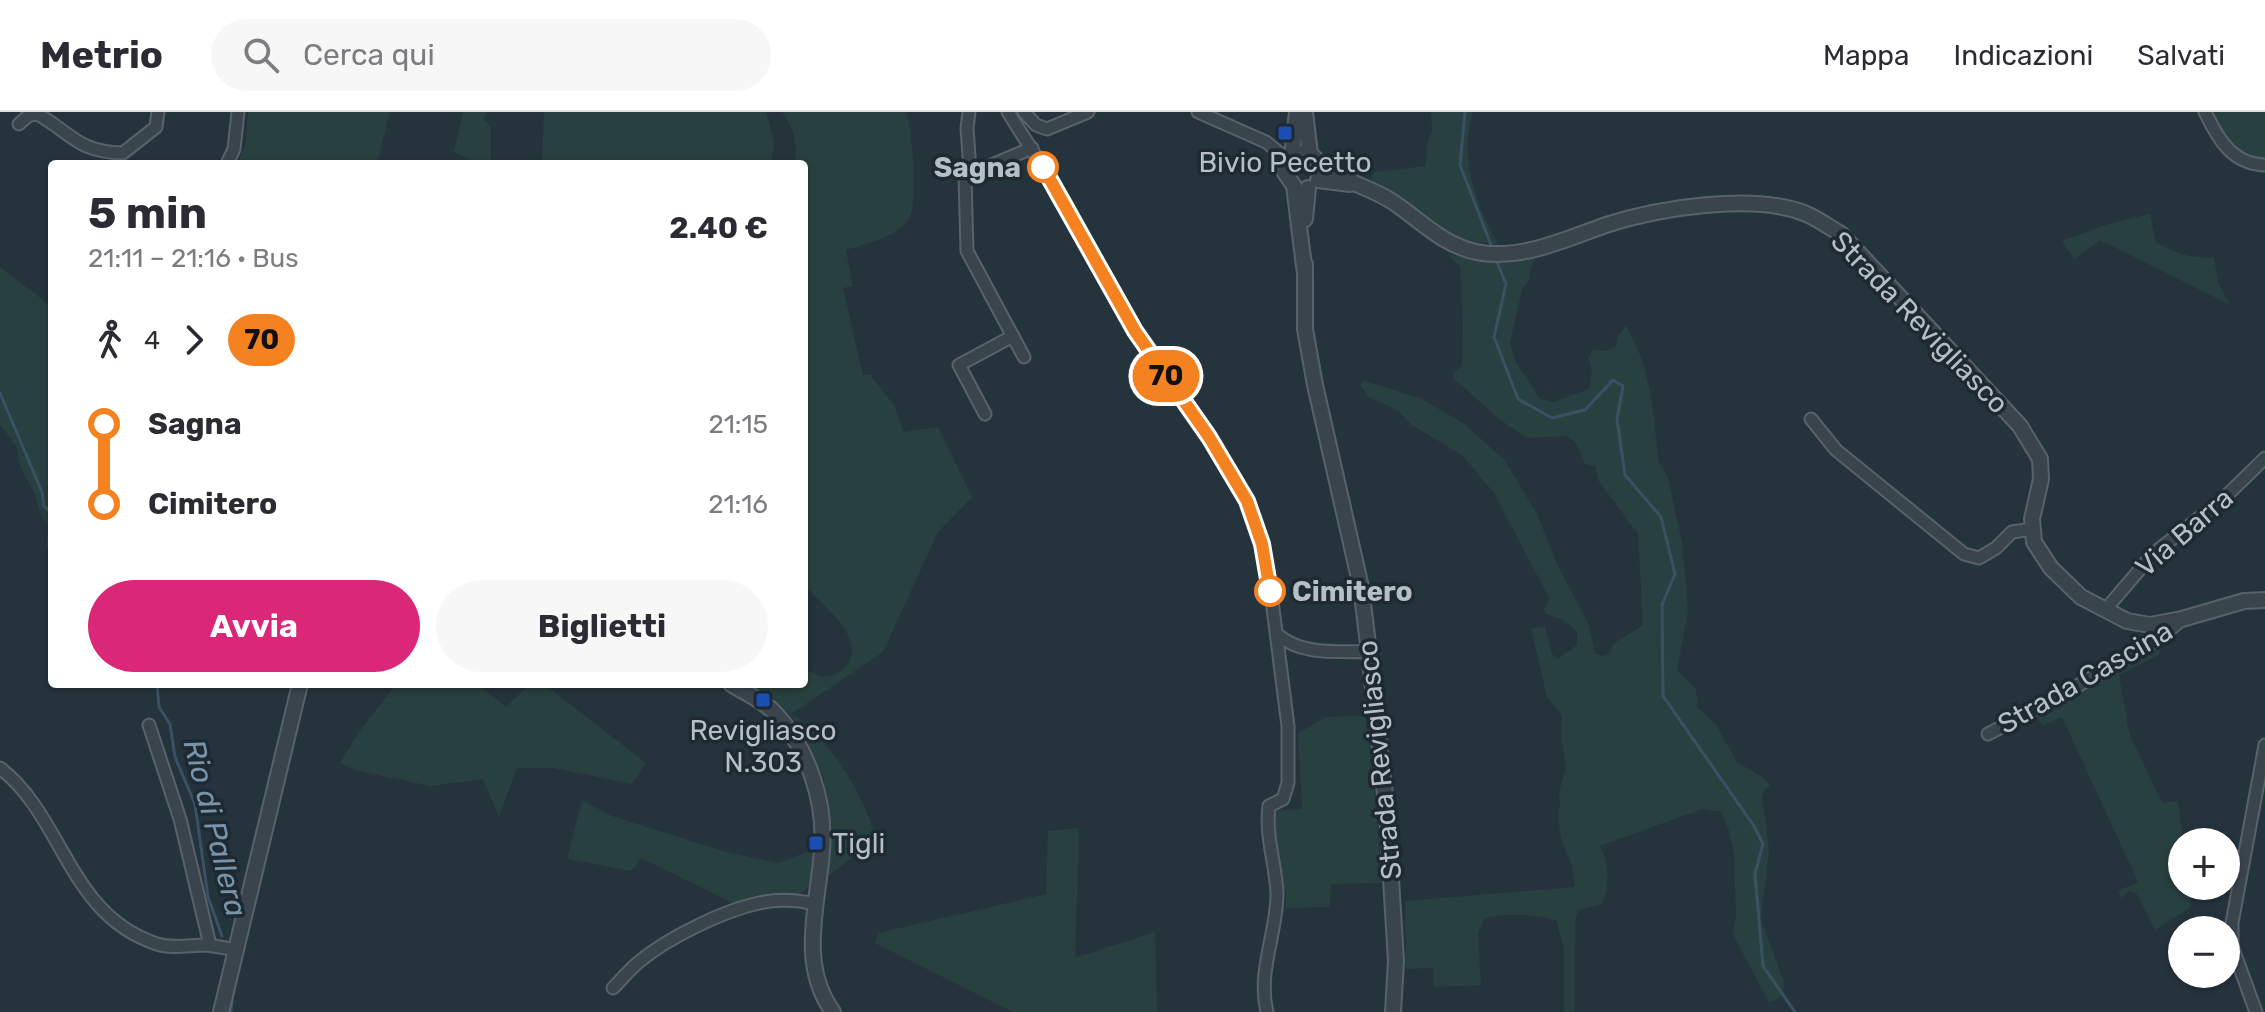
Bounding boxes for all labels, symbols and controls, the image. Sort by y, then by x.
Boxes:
search box [211,19,771,91]
text: Metrio [40,32,163,78]
icon: search [239,33,283,77]
text: Cerca qui [303,37,435,73]
text: Mappa [1823,39,1910,72]
text: Indicazioni [1954,39,2093,72]
text: Salvati [2137,39,2225,72]
marker: Bivio Pecetto [1276,124,1294,142]
place label: Bivio Pecetto [1198,146,1372,179]
place label: Sagna [934,151,1021,184]
marker: Sagna [1028,152,1058,182]
text: 5 min [88,187,207,239]
text: 2.40 € [669,210,768,246]
street label: Strada Revigliasco [1824,224,2015,420]
text: 21:11 – 21:16 · Bus [88,243,298,274]
icon: walk [88,318,132,362]
icon: forward [172,318,216,362]
text: 70 [244,323,279,356]
text: 4 [144,325,160,356]
line badge: 70 [1130,350,1202,402]
text: 70 [1148,359,1184,392]
text: Sagna [148,406,242,442]
text: 21:15 [708,409,768,440]
street label: Via Barra [2129,481,2240,584]
text: Cimitero [148,486,277,522]
text: 21:16 [708,489,768,520]
place label: Cimitero [1292,575,1413,608]
marker: Cimitero [1255,576,1285,606]
button: Avvia [88,580,420,672]
button: Biglietti [436,580,768,672]
street label: Strada Cascina [1992,614,2178,741]
street label: Strada Revigliasco [1351,639,1408,881]
marker: Revigliasco N.303 [754,691,772,709]
place label: Revigliasco N.303 [689,714,837,779]
water label: Rio di Pallera [176,736,254,920]
place label: Tigli [832,827,885,860]
map controls [2168,828,2240,988]
button: + [2168,828,2240,900]
marker: Tigli [807,834,825,852]
button: − [2168,916,2240,988]

